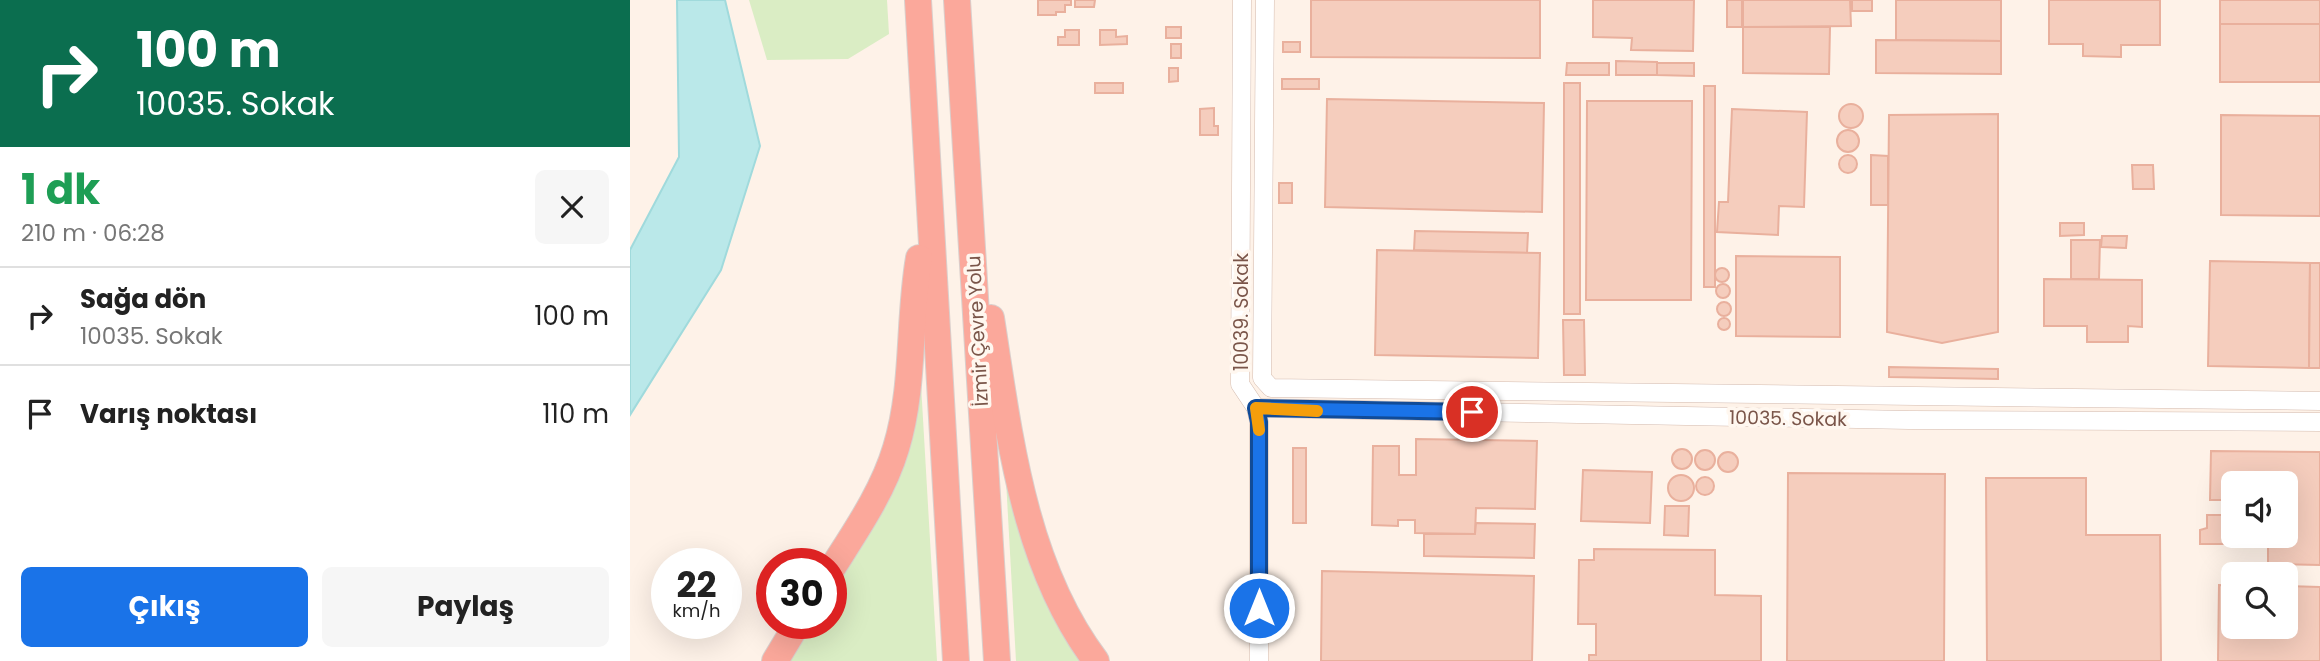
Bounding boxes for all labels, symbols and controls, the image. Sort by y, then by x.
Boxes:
text: 100 m [136,16,281,84]
icon: right [21,28,112,119]
text: 10035. Sokak [136,81,335,126]
text: 1 dk [21,160,100,219]
button: close [535,170,609,244]
text: 210 m · 06:28 [21,217,165,249]
street label: 10039. Sokak [1228,253,1255,371]
street label: İzmir Çevre Yolu [960,255,995,407]
text: Sağa dön [80,281,206,317]
icon: right [21,297,59,335]
text: 100 m [534,298,609,334]
text: 10035. Sokak [80,320,223,352]
pin [1442,382,1502,442]
icon: arrive [1453,393,1491,431]
icon: arrive [21,395,59,433]
text: Varış noktası [80,396,257,432]
text: 110 m [542,396,609,432]
street label: 10035. Sokak [1729,404,1847,433]
map controls [2221,471,2298,639]
button: sound [2221,471,2298,548]
speed limit sign: 30 [756,548,847,639]
text: 22 [677,560,716,609]
button: search [2221,562,2298,639]
button: Çıkış [21,567,308,647]
button: Paylaş [322,567,609,647]
position arrow [1222,571,1296,645]
text: km/h [673,598,720,623]

